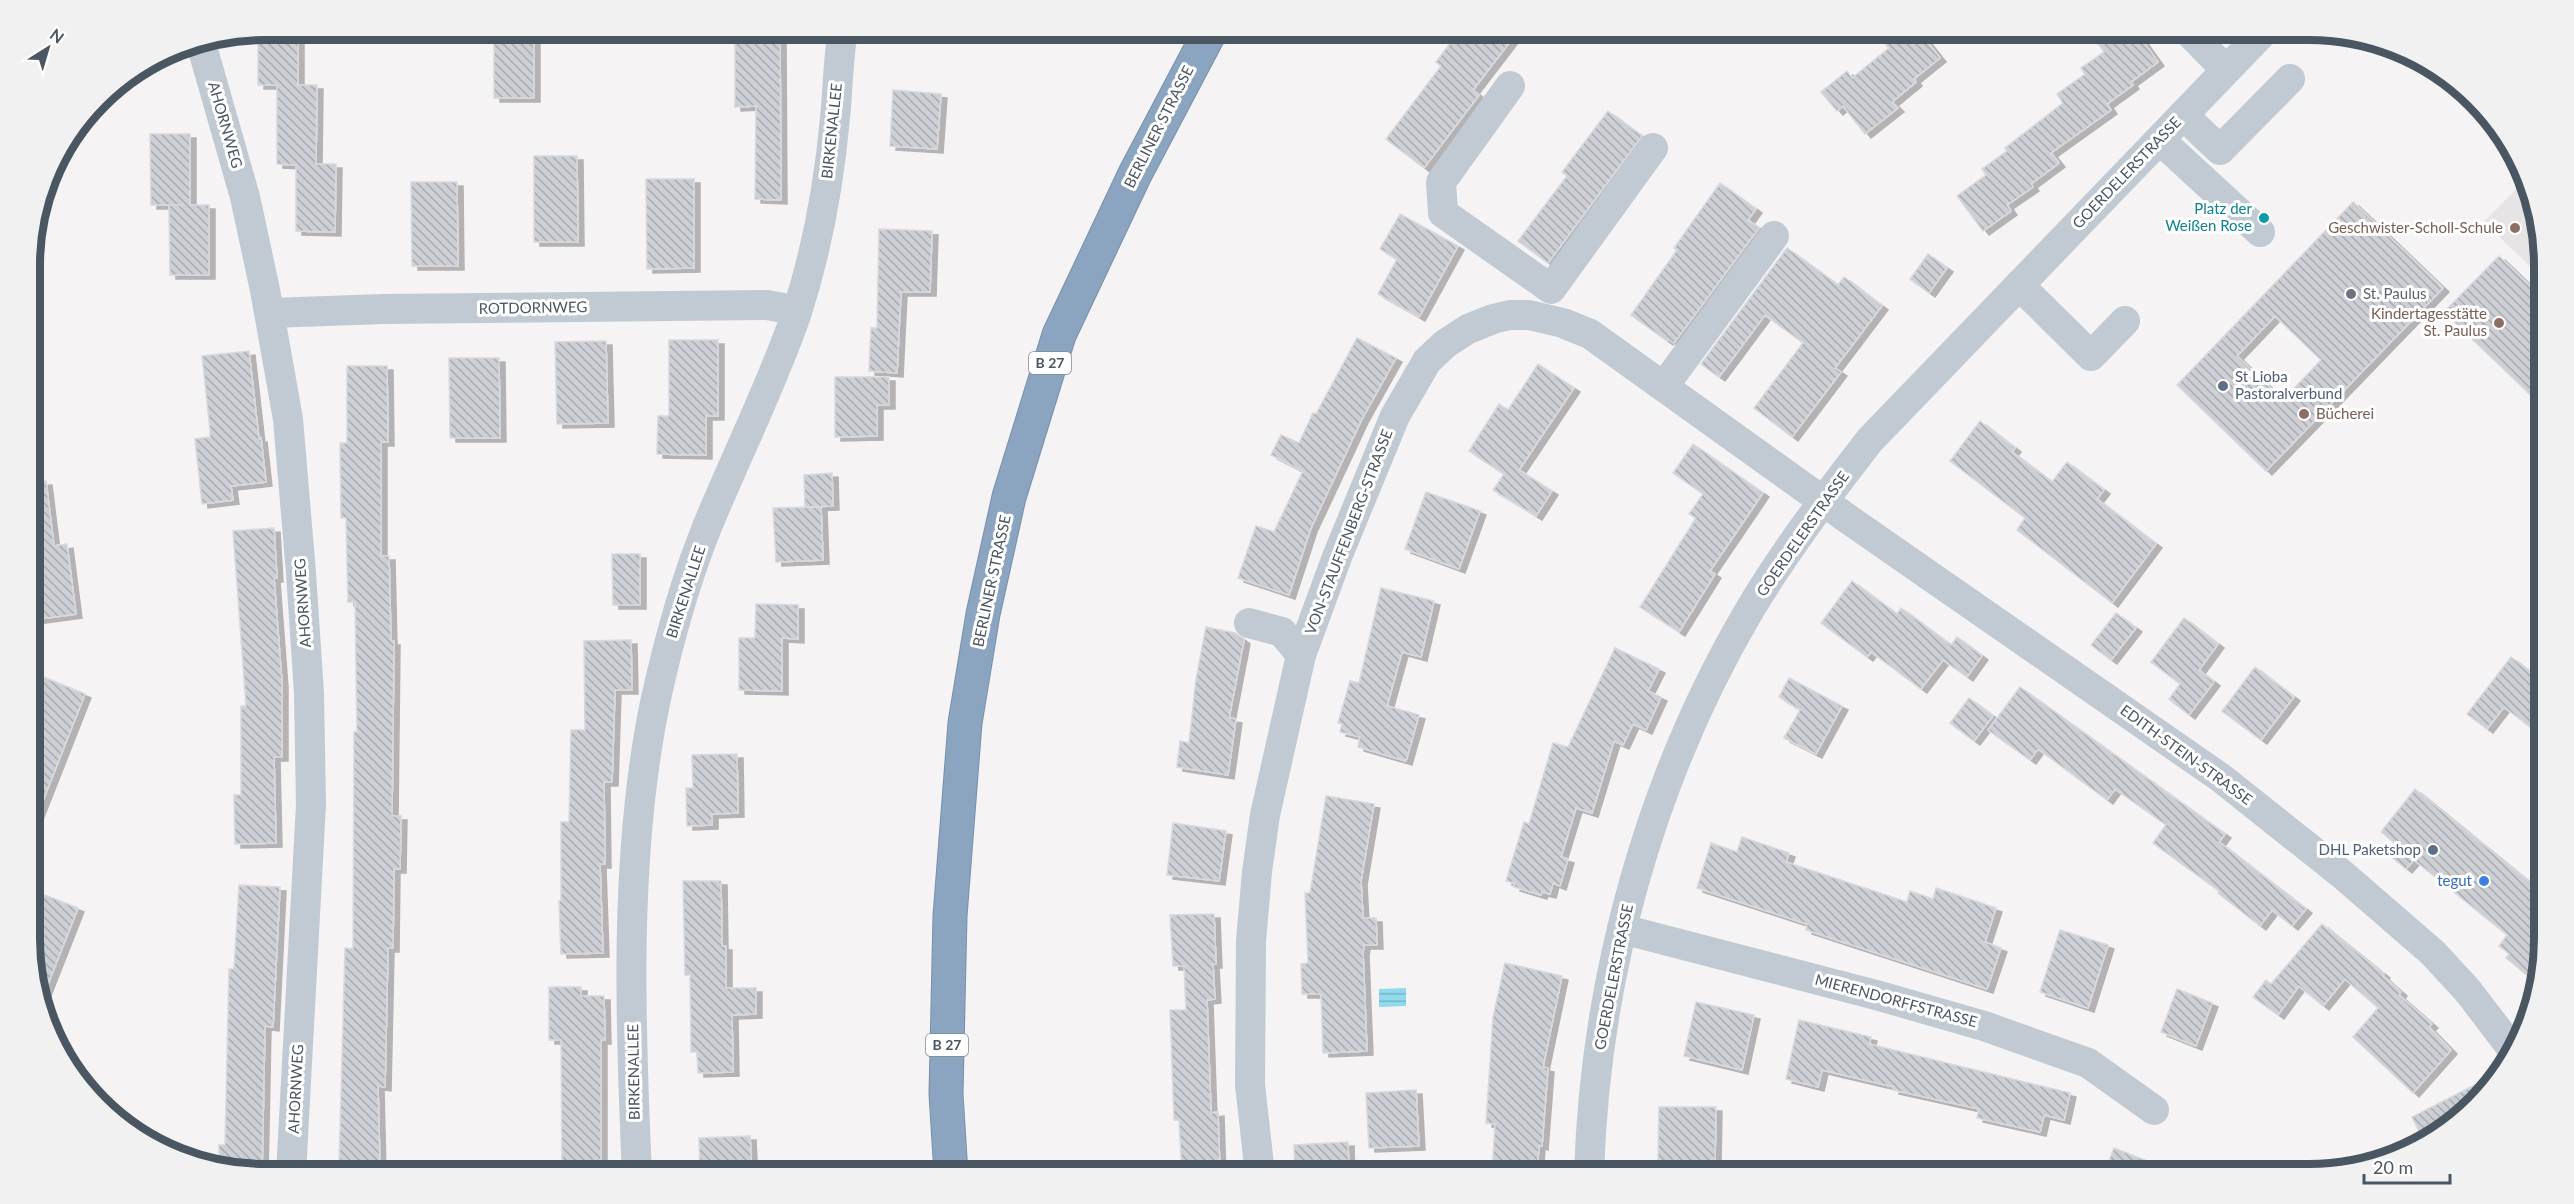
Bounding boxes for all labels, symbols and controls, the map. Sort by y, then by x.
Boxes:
north arrow [18,18,78,78]
text: N [47,24,68,47]
street label: BERLINER STRASSE [1120,63,1197,191]
street label: AHORNWEG [205,79,247,170]
street label: BIRKENALLEE [817,82,845,180]
street label: GOERDELERSTRASSE [2068,113,2184,232]
place label: Platz der Weißen Rose [2165,199,2253,234]
marker: Platz der Weißen Rose [2257,211,2271,225]
place label: Geschwister-Scholl-Schule [2328,218,2503,236]
marker: Geschwister-Scholl-Schule [2508,221,2522,235]
place label: St. Paulus [2363,284,2427,302]
marker: St. Paulus [2344,287,2358,301]
street label: ROTDORNWEG [478,297,588,317]
place label: Kindertagesstätte St. Paulus [2371,304,2487,339]
marker: Kindertagesstätte St. Paulus [2492,316,2506,330]
road number: B 27 [1029,352,1071,374]
place label: St Lioba Pastoralverbund [2235,367,2342,402]
marker: St Lioba Pastoralverbund [2216,379,2230,393]
place label: Bücherei [2316,404,2374,422]
marker: Bücherei [2297,407,2311,421]
street label: VON-STAUFFENBERG-STRASSE [1301,426,1396,637]
street label: GOERDELERSTRASSE [1752,468,1852,599]
street label: BERLINER STRASSE [968,513,1014,648]
street label: BIRKENALLEE [662,543,708,640]
street label: AHORNWEG [290,558,314,648]
street label: EDITH-STEIN-STRASSE [2117,700,2256,808]
place label: DHL Paketshop [2319,840,2421,858]
marker: DHL Paketshop [2426,843,2440,857]
place label: tegut [2437,871,2473,889]
marker: tegut [2477,874,2491,888]
street label: GOERDELERSTRASSE [1590,902,1636,1051]
street label: MIERENDORFFSTRASSE [1813,970,1979,1030]
street label: BIRKENALLEE [623,1024,643,1120]
road number: B 27 [926,1034,968,1056]
street label: AHORNWEG [284,1044,306,1134]
scale bar [2364,1147,2450,1185]
text: 20 m [2373,1156,2413,1178]

